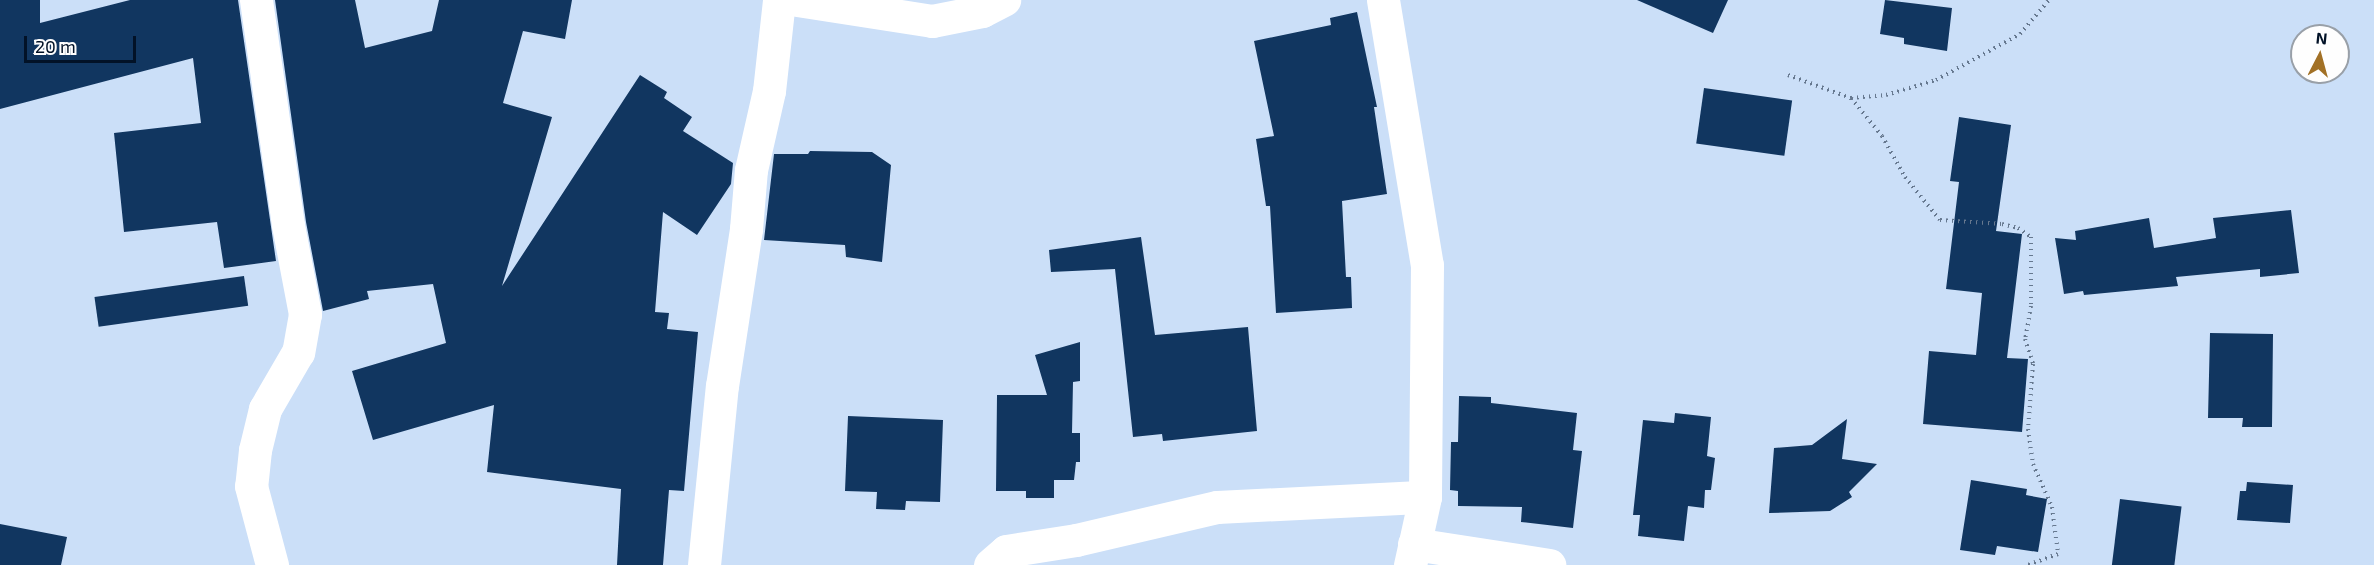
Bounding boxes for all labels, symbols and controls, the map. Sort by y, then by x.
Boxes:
scale bar [27,24,140,62]
north arrow [2290,24,2350,84]
text: N [2315,28,2328,48]
text: 20 m [35,35,76,57]

